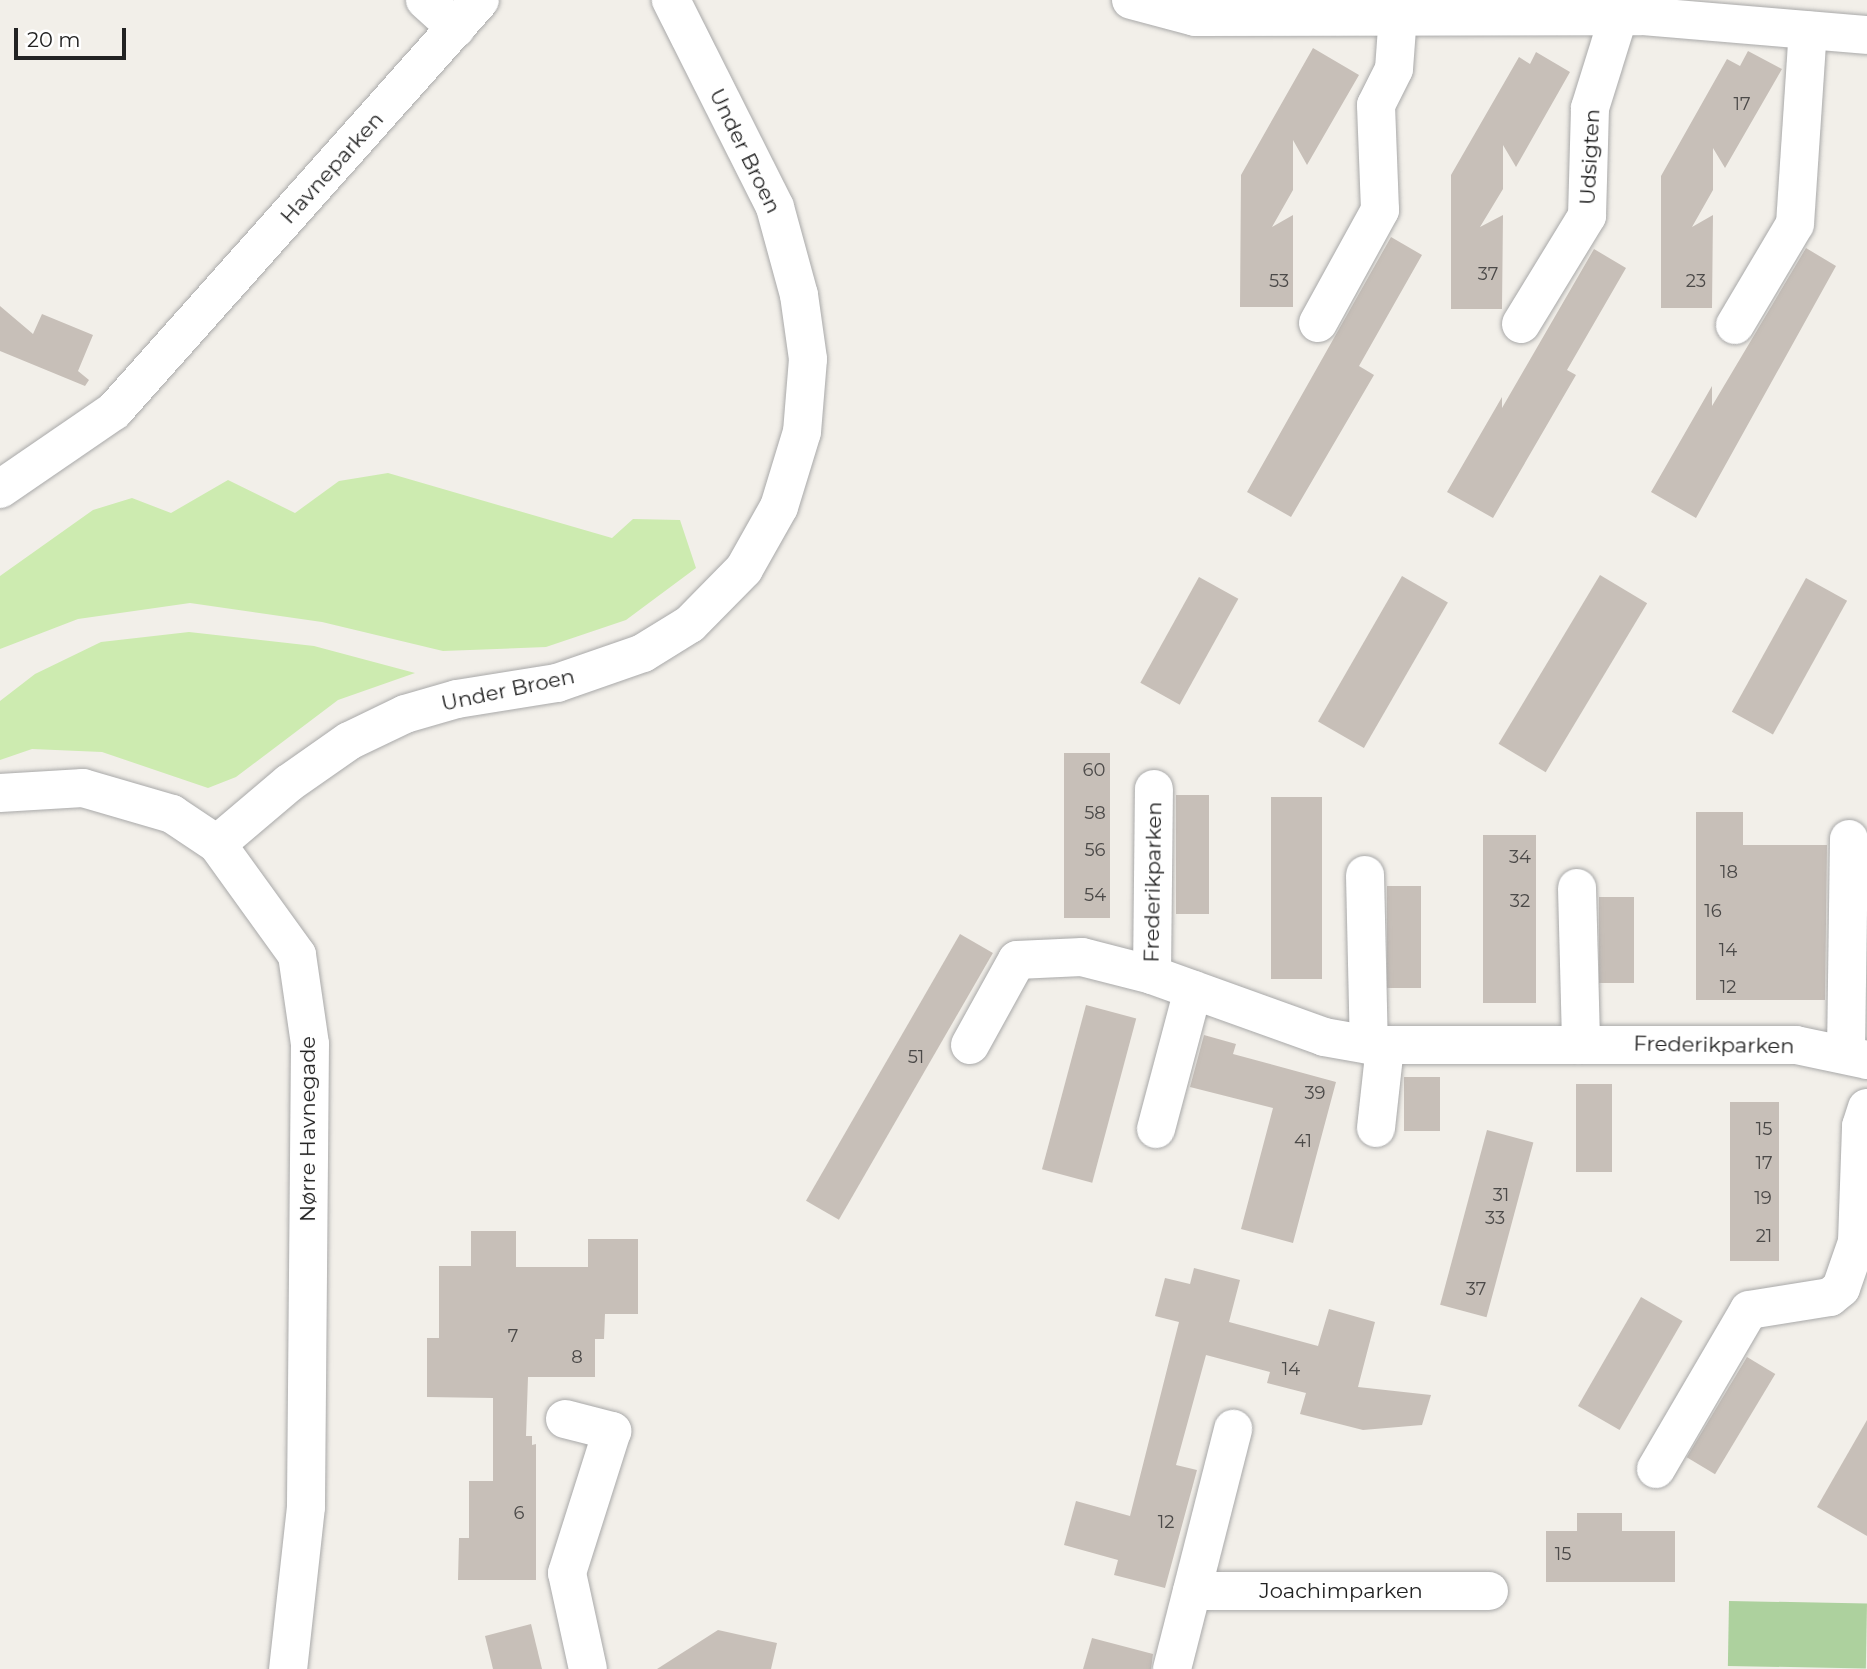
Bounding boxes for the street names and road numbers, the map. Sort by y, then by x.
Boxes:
street label: Under Broen [704,84,786,218]
street label: Havneparken [275,107,389,229]
street label: Udsigten [1575,108,1605,206]
street label: Under Broen [439,664,577,716]
street label: Frederikparken [1139,801,1167,963]
street label: Frederikparken [1633,1031,1795,1059]
street label: Nørre Havnegade [295,1036,321,1222]
street label: Joachimparken [1259,1578,1423,1604]

